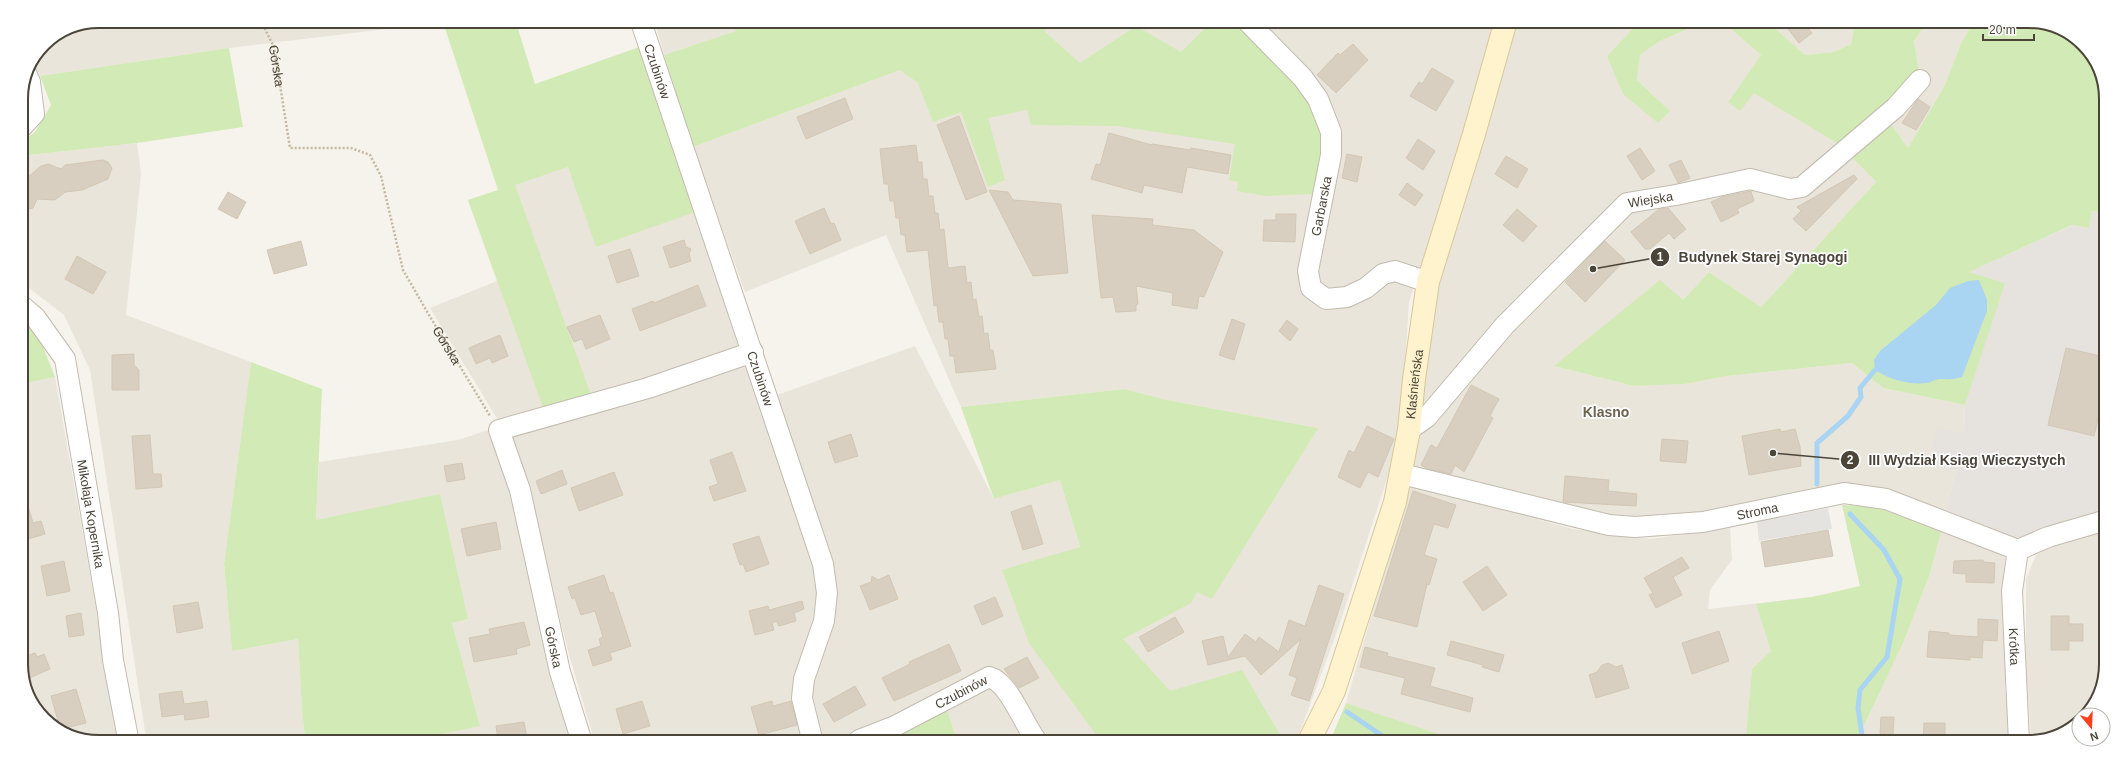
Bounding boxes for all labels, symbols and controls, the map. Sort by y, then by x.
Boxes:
scale bar [1983,16,2034,42]
text: 20 m [1989,23,2016,37]
street label: Czubinów [641,42,673,101]
street label: Górska [266,44,287,88]
street label: Garbarska [1308,174,1335,237]
street label: Wiejska [1627,188,1675,211]
callout: Budynek Starej Synagogi [1650,244,1855,270]
text: Budynek Starej Synagogi [1679,249,1847,265]
text: 1 [1657,250,1664,264]
street label: Górska [430,324,464,368]
street label: Klaśnieńska [1403,348,1426,420]
street label: Czubinów [744,349,777,409]
district label: Klasno [1583,404,1629,420]
callout: III Wydział Ksiąg Wieczystych [1840,447,2073,473]
text: III Wydział Ksiąg Wieczystych [1868,452,2066,468]
text: 2 [1847,453,1854,467]
street label: Mikołaja Kopernika [74,458,107,570]
street label: Stroma [1735,500,1780,523]
street label: Górska [542,625,565,670]
street label: Krótka [2006,627,2022,666]
street label: Czubinów [932,672,991,712]
north arrow [2071,707,2111,747]
text: N [2088,729,2100,743]

